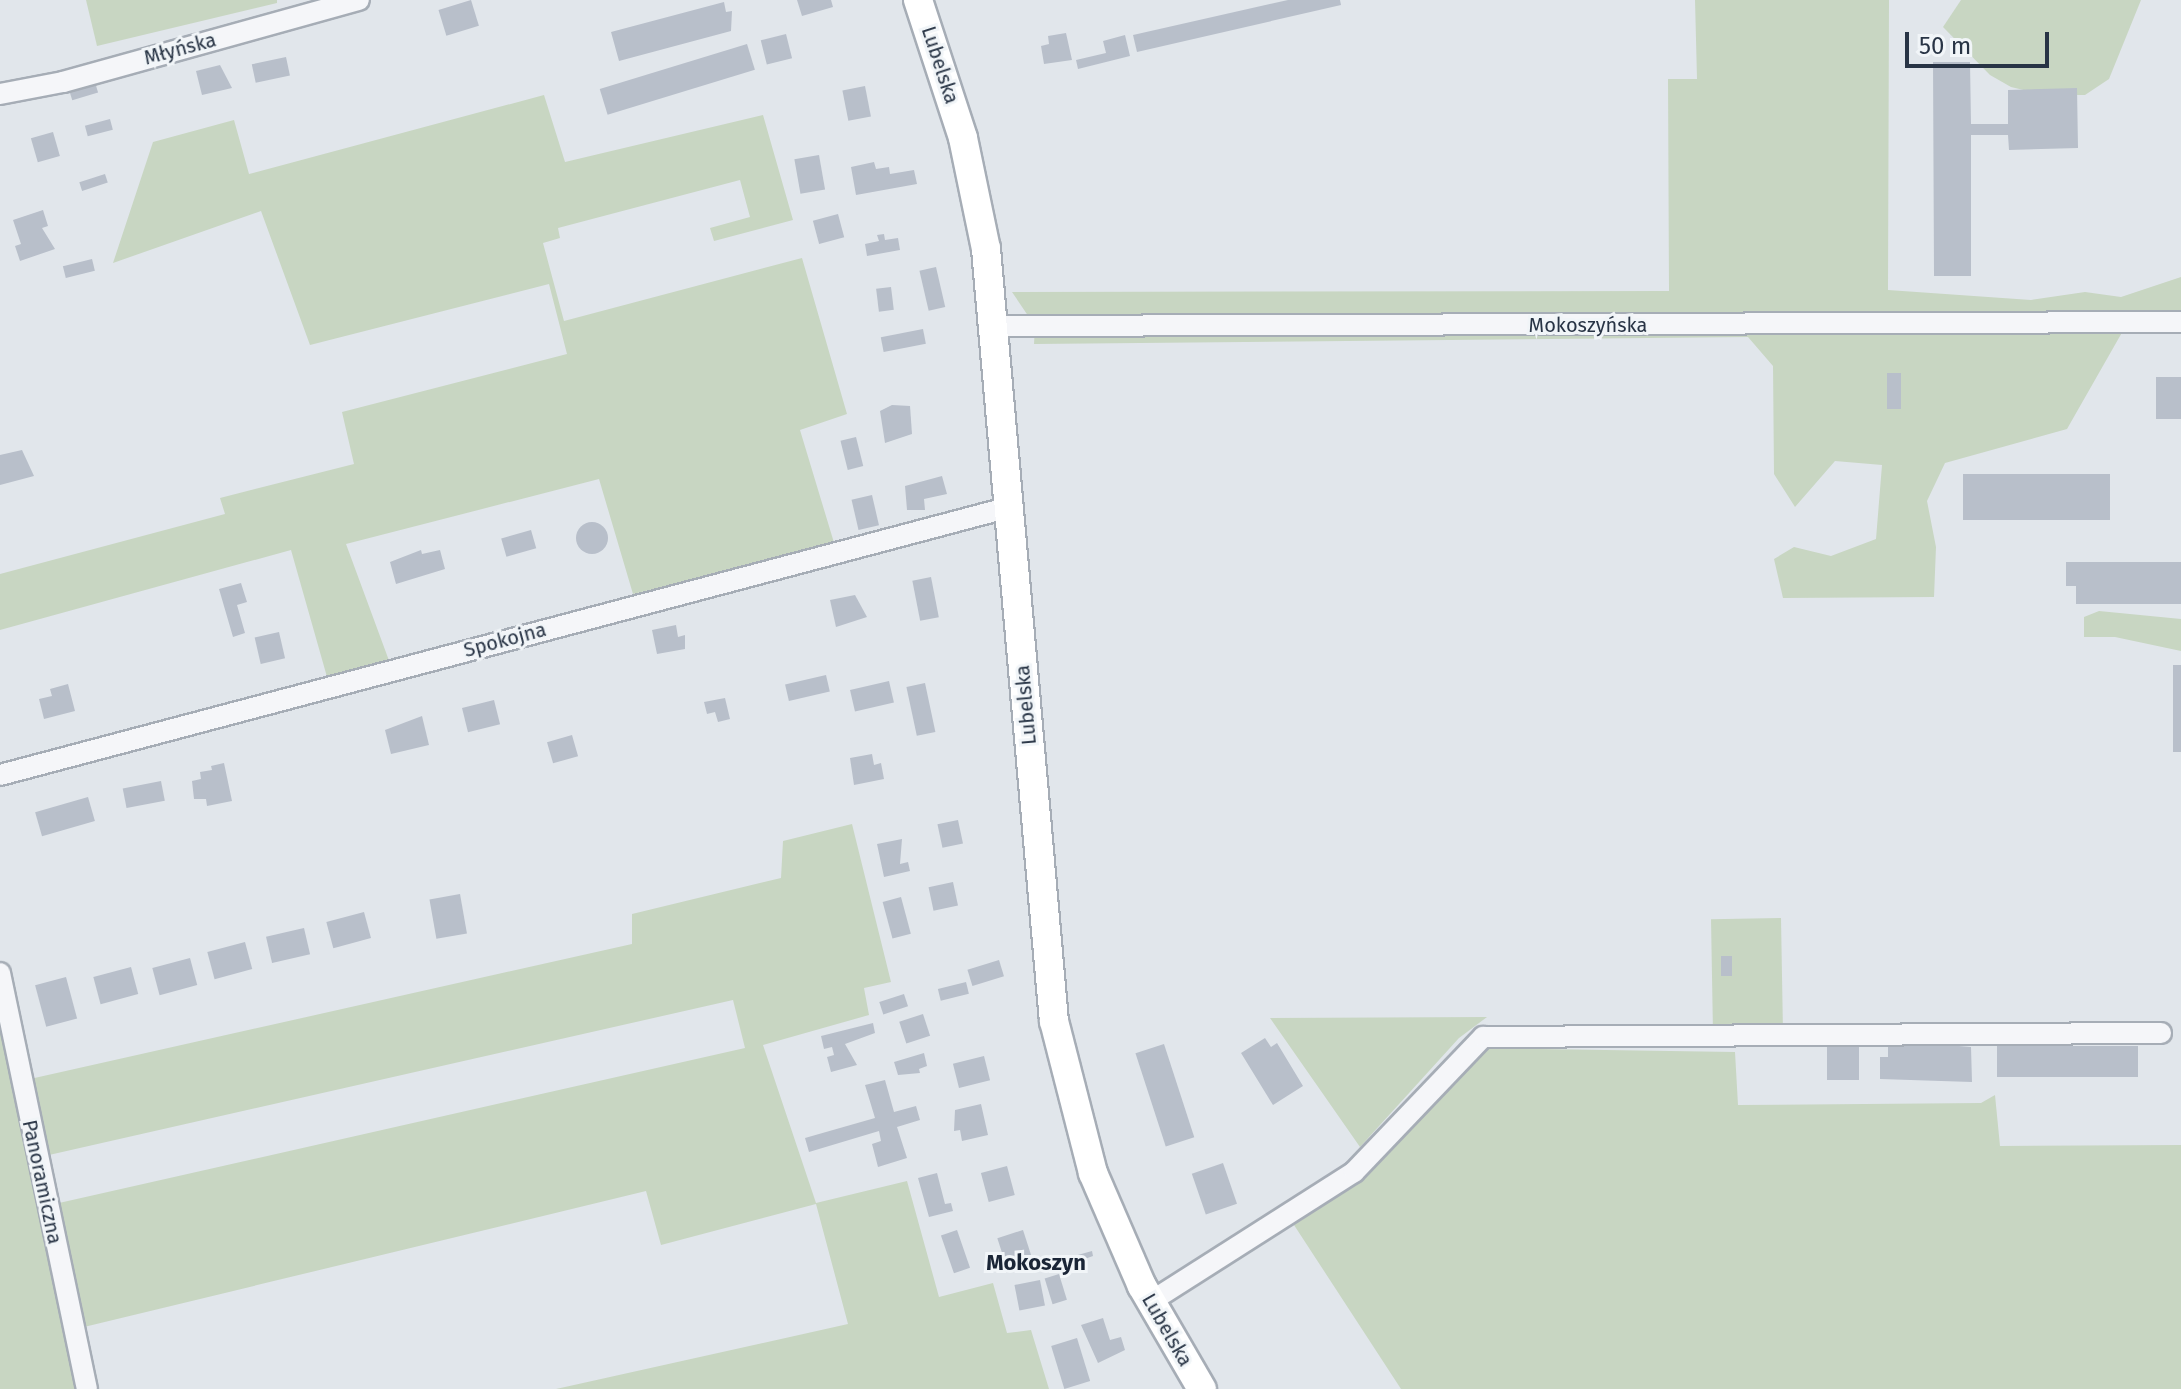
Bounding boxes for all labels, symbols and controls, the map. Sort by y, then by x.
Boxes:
scale bar [1909,16,2053,66]
street label: Lubelska [916,23,964,107]
street label: Młyńska [141,28,219,70]
text: 50 m [1919,32,1971,60]
street label: Mokoszyńska [1529,313,1647,337]
street label: Spokojna [461,617,549,663]
street label: Lubelska [1011,664,1041,746]
street label: Panoramiczna [17,1118,67,1246]
district label: Mokoszyn [986,1250,1086,1276]
street label: Lubelska [1137,1289,1197,1371]

